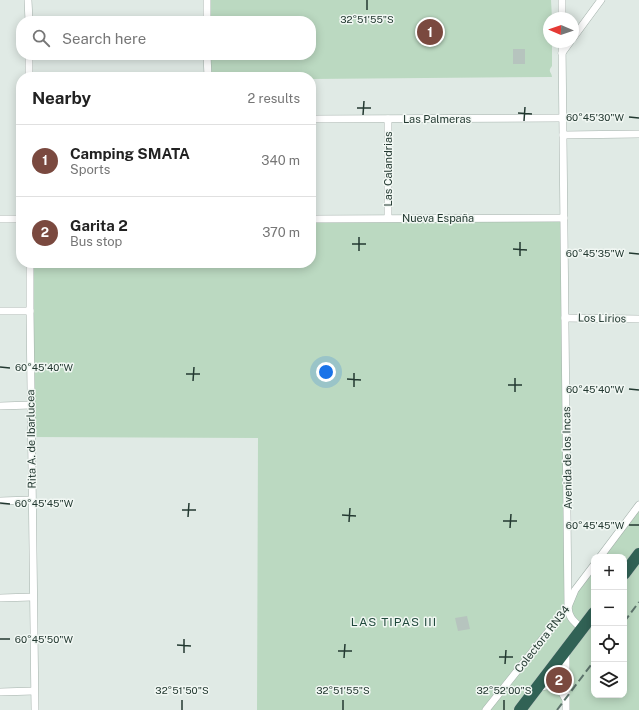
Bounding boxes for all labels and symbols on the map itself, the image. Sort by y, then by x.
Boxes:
north arrow [543,12,579,48]
text: 32°51'55"S [340,13,394,25]
pin: 1 [417,17,443,47]
text: 60°45'30"W [566,111,625,123]
street label: Las Palmeras [403,113,471,125]
street label: Las Calandrias [382,131,394,206]
street label: Nueva España [402,212,474,224]
text: 60°45'35"W [566,247,625,259]
street label: Los Lirios [578,312,627,324]
text: 60°45'40"W [15,361,74,373]
your location [316,362,336,382]
text: 60°45'40"W [566,383,625,395]
street label: Rita A. de Ibarlucea [24,389,38,489]
street label: Avenida de los Incas [560,406,574,510]
text: 60°45'45"W [15,497,74,509]
text: 60°45'45"W [566,519,625,531]
street label: Colectora RN34 [512,603,572,675]
district label: LAS TIPAS III [351,615,437,629]
text: 60°45'50"W [15,633,74,645]
pin: 2 [546,665,572,695]
text: 32°51'50"S [155,684,209,696]
text: 32°51'55"S [316,684,370,696]
text: 32°52'00"S [477,684,532,696]

